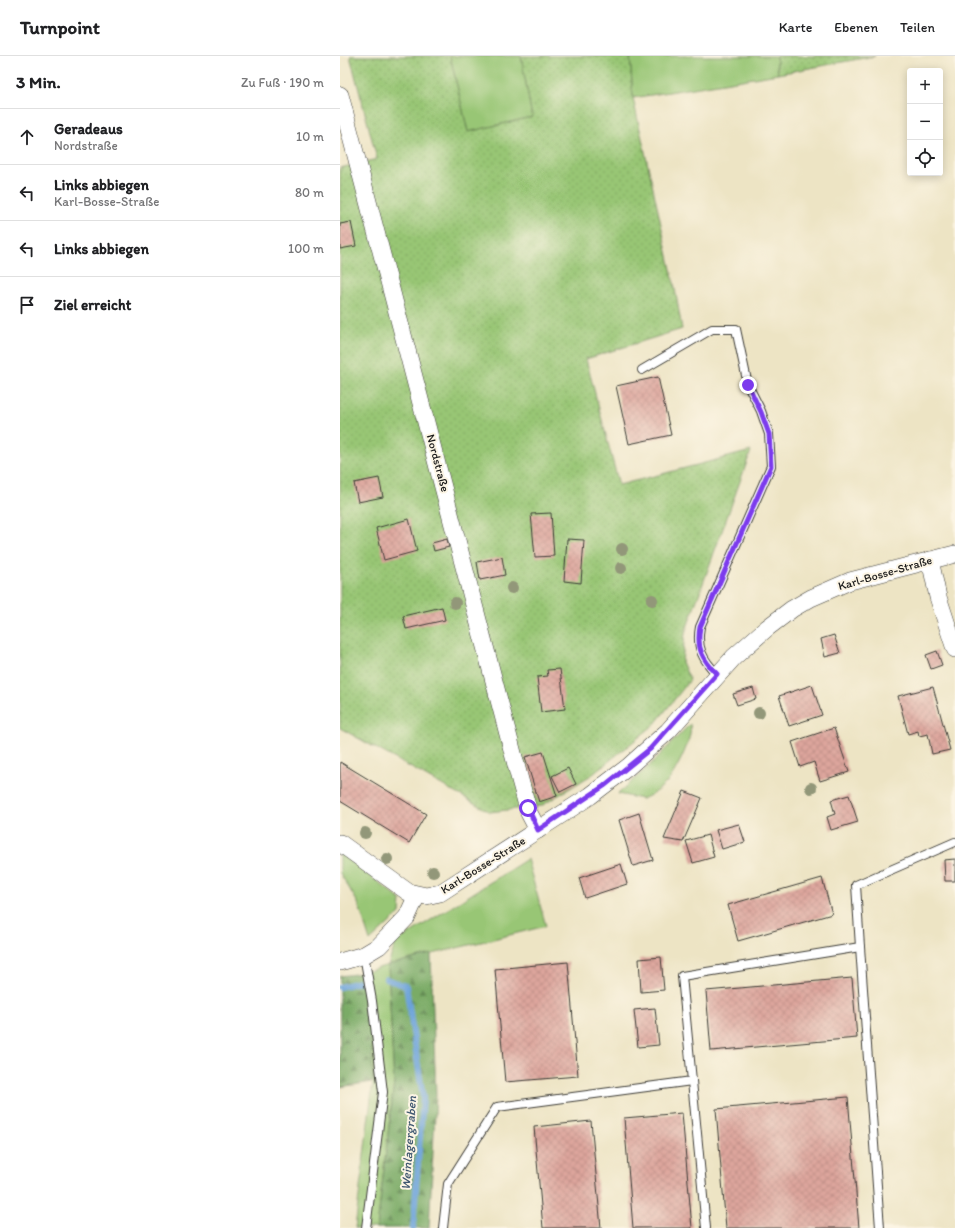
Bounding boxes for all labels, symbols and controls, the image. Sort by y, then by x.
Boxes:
text: Turnpoint [20,16,100,39]
text: Karte [779,19,812,36]
text: Ebenen [834,19,878,36]
text: Teilen [900,19,935,36]
map controls [907,68,943,176]
button: + [907,68,943,104]
text: 3 Min. [16,72,61,92]
text: Zu Fuß · 190 m [241,75,324,90]
button: − [907,104,943,140]
text: Geradeaus [54,120,123,138]
icon: ahead [16,126,38,148]
text: 10 m [296,129,324,144]
text: Nordstraße [54,138,118,153]
button: locate [907,140,943,176]
text: Links abbiegen [54,176,149,194]
icon: left [16,182,38,204]
text: 80 m [295,185,324,200]
text: Karl-Bosse-Straße [54,194,159,209]
icon: left [16,238,38,260]
text: Links abbiegen [54,240,149,258]
text: 100 m [288,241,324,256]
icon: arrive [16,294,38,316]
text: Ziel erreicht [54,296,131,314]
route end [739,376,757,394]
street label: Nordstraße [424,433,452,493]
street label: Karl-Bosse-Straße [836,553,934,593]
route start [519,799,537,817]
street label: Karl-Bosse-Straße [438,833,528,897]
water label: Weinlagergraben [398,1095,419,1191]

